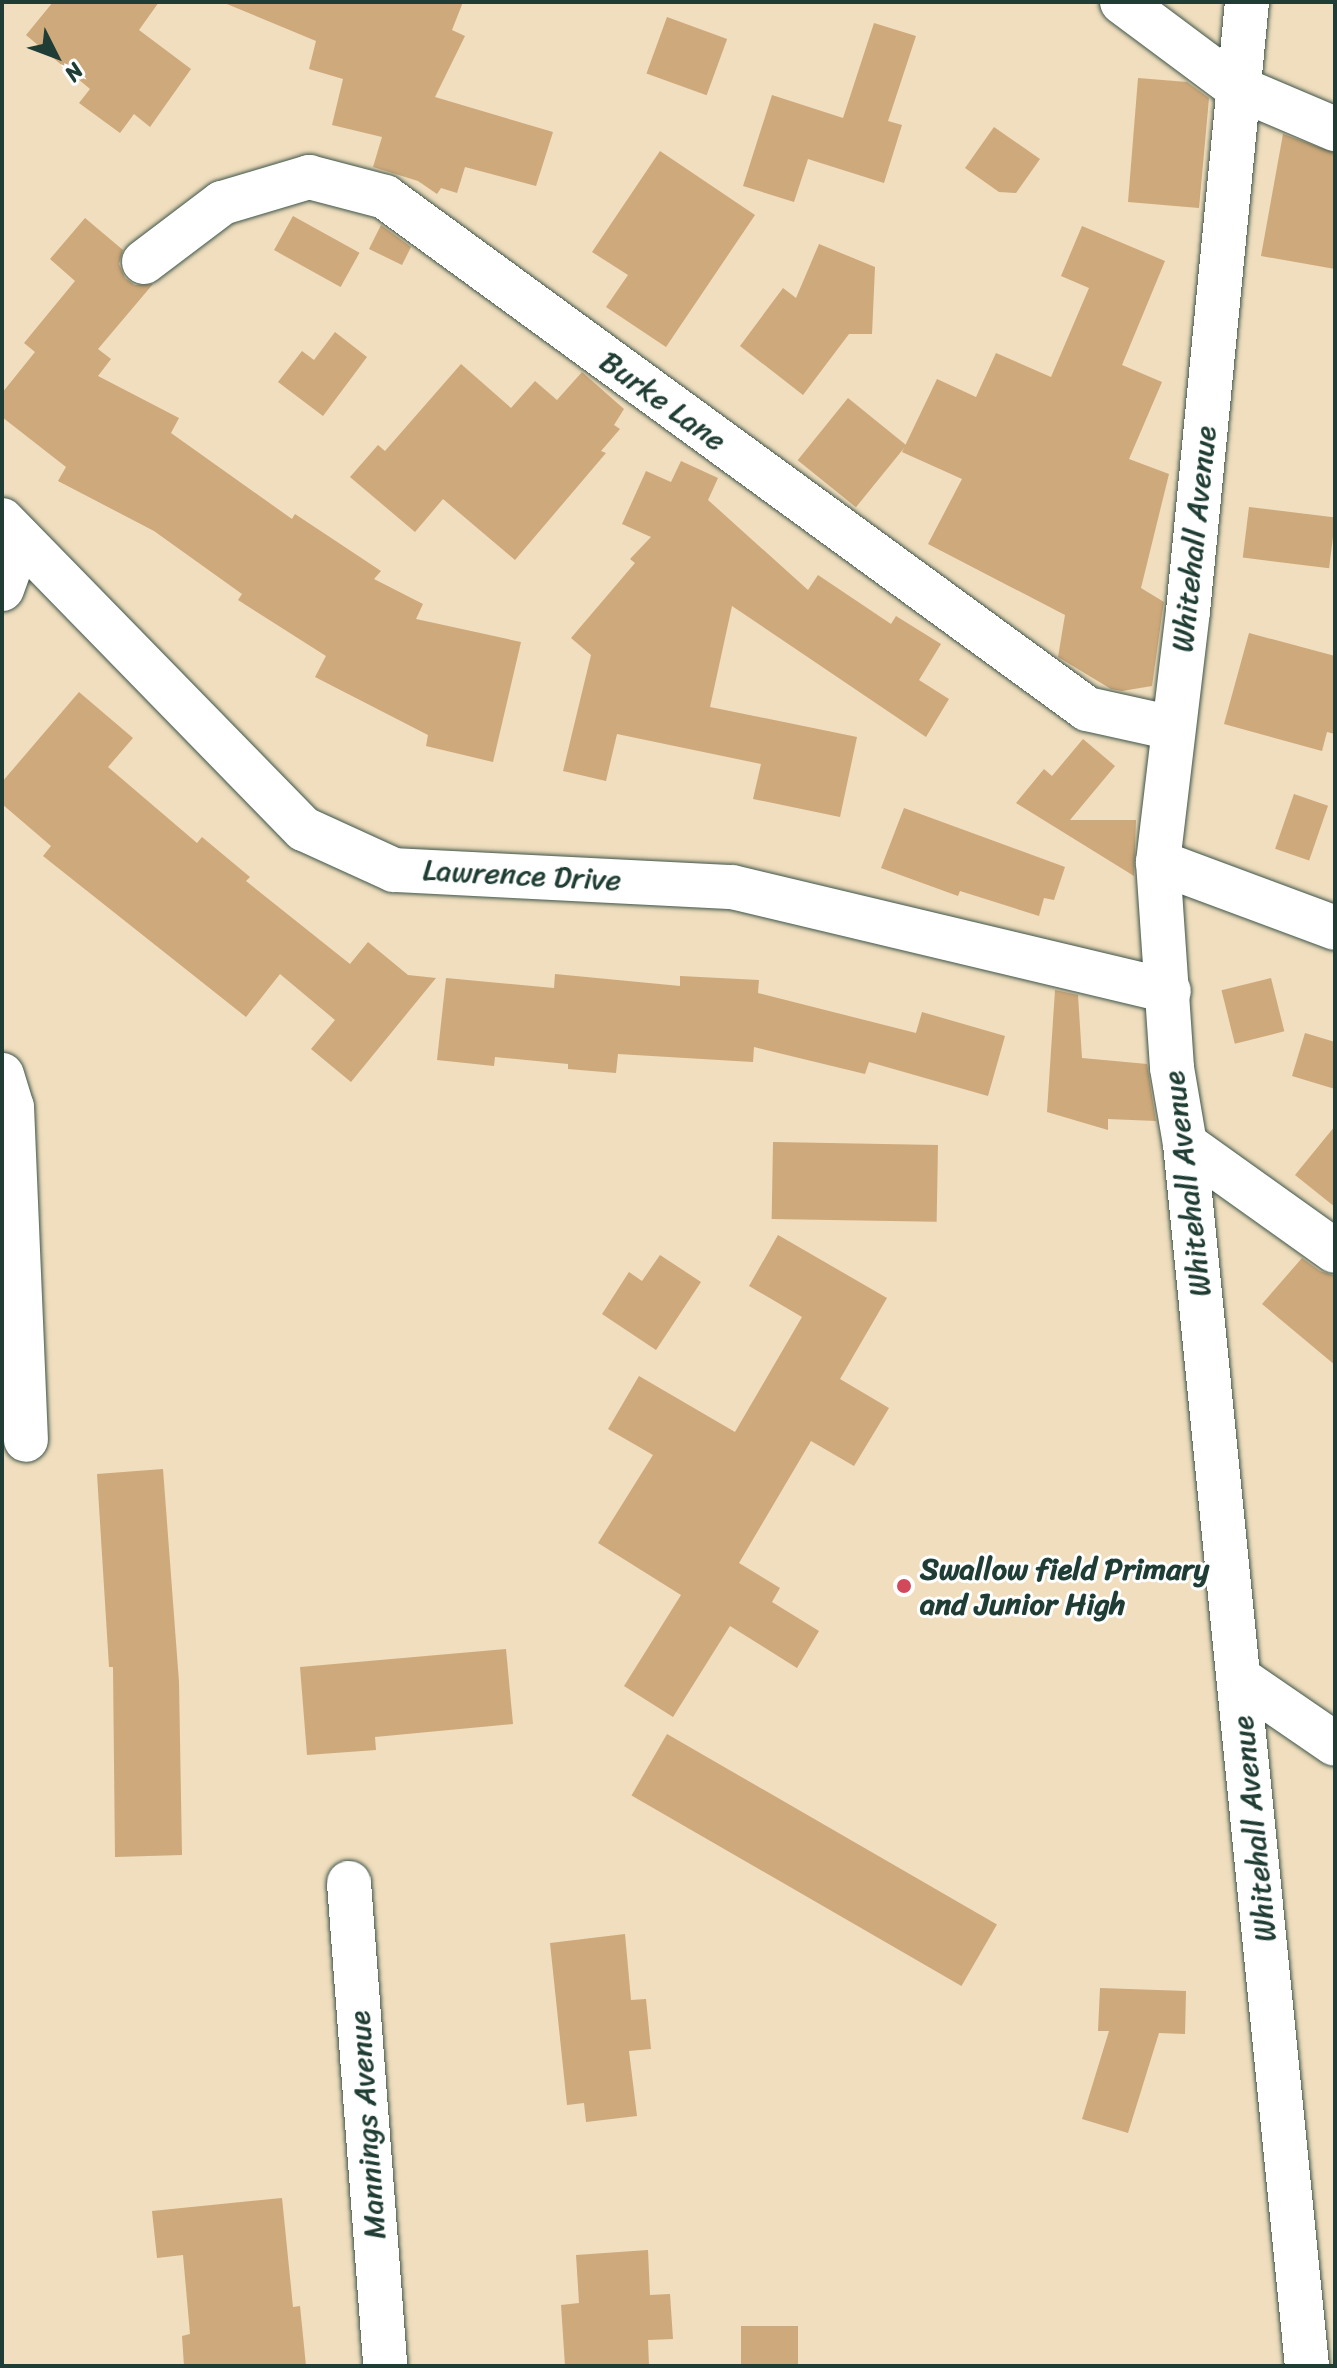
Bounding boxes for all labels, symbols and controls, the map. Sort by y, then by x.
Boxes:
north arrow [16,16,96,96]
text: N [55,54,94,91]
street label: Burke Lane [593,343,733,459]
street label: Whitehall Avenue [1164,424,1224,654]
street label: Lawrence Drive [422,852,622,898]
street label: Whitehall Avenue [1155,1069,1219,1299]
place label: Swallow field Primary and Junior High [920,1551,1210,1622]
marker: Swallow field Primary and Junior High [895,1577,913,1595]
street label: Whitehall Avenue [1224,1714,1284,1944]
street label: Mannings Avenue [341,2010,393,2240]

